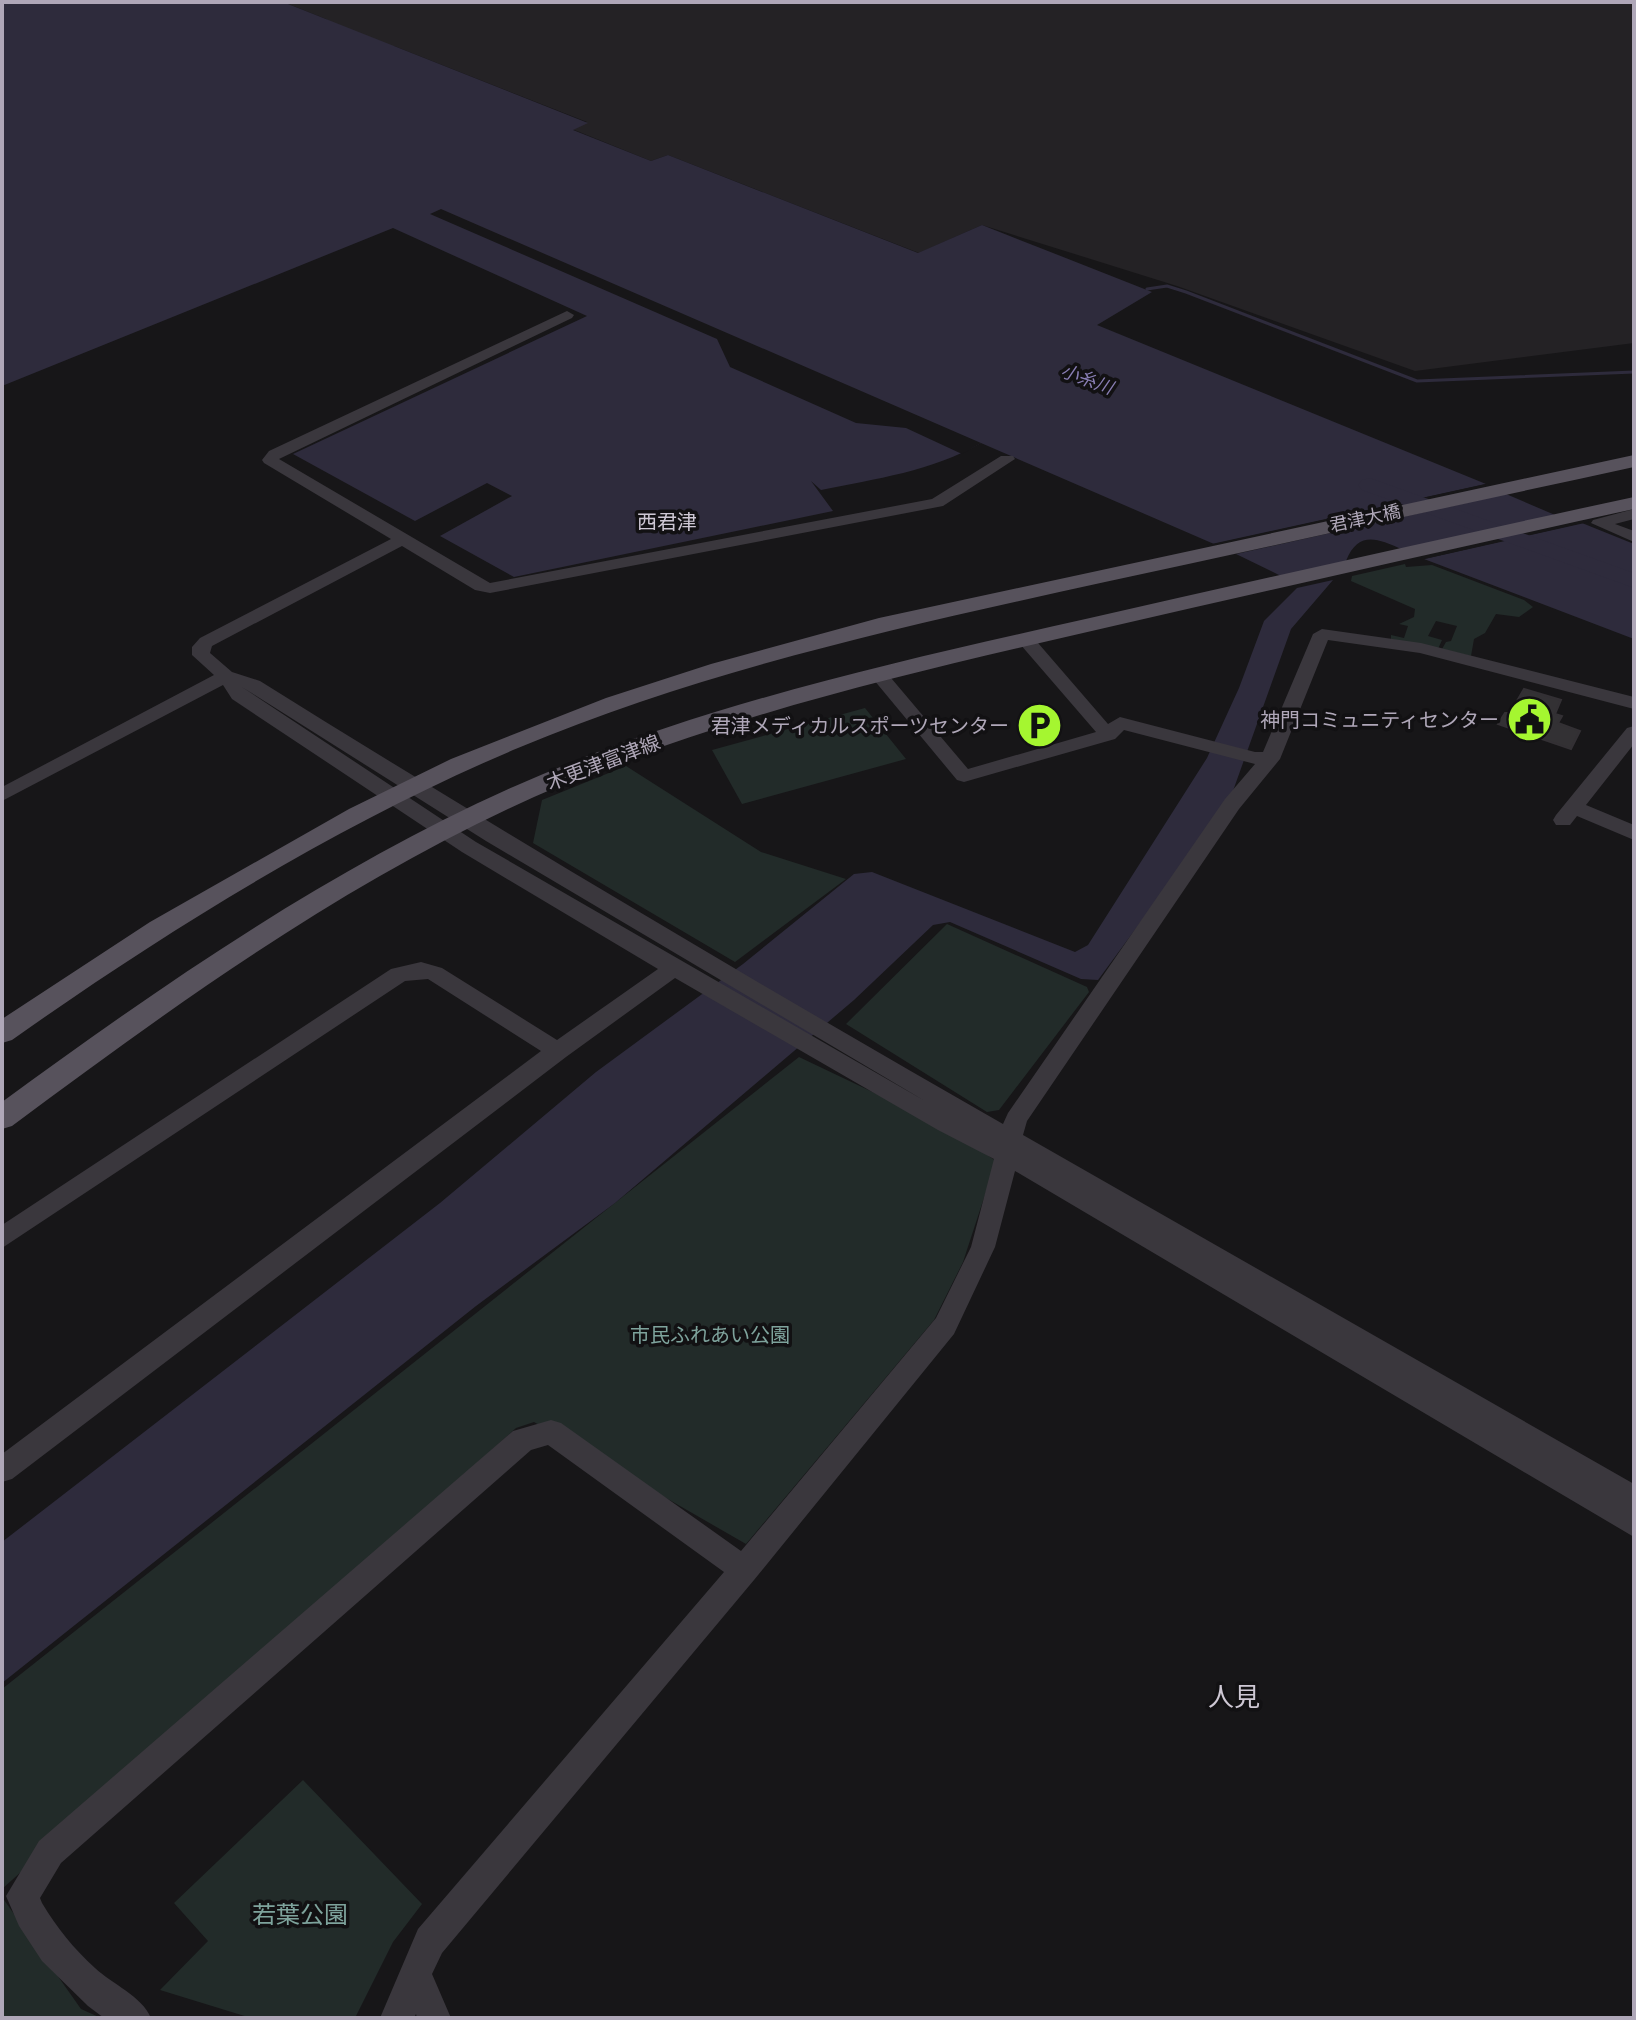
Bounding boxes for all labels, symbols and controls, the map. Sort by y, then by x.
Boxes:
water label: 小糸川 [1058,360,1118,399]
street label: 君津大橋 [1328,500,1402,536]
district label: 西君津 [637,510,697,533]
public building icon: 神門コミュニティセンター [1506,695,1554,743]
parking icon: 君津メディカルスポーツセンター [1016,701,1064,749]
place label: 神門コミュニティセンター [1260,708,1499,731]
place label: 君津メディカルスポーツセンター [711,714,1009,737]
street label: 木更津富津線 [543,730,663,794]
park label: 市民ふれあい公園 [630,1323,790,1346]
district label: 人見 [1208,1682,1260,1712]
park label: 若葉公園 [252,1901,348,1928]

